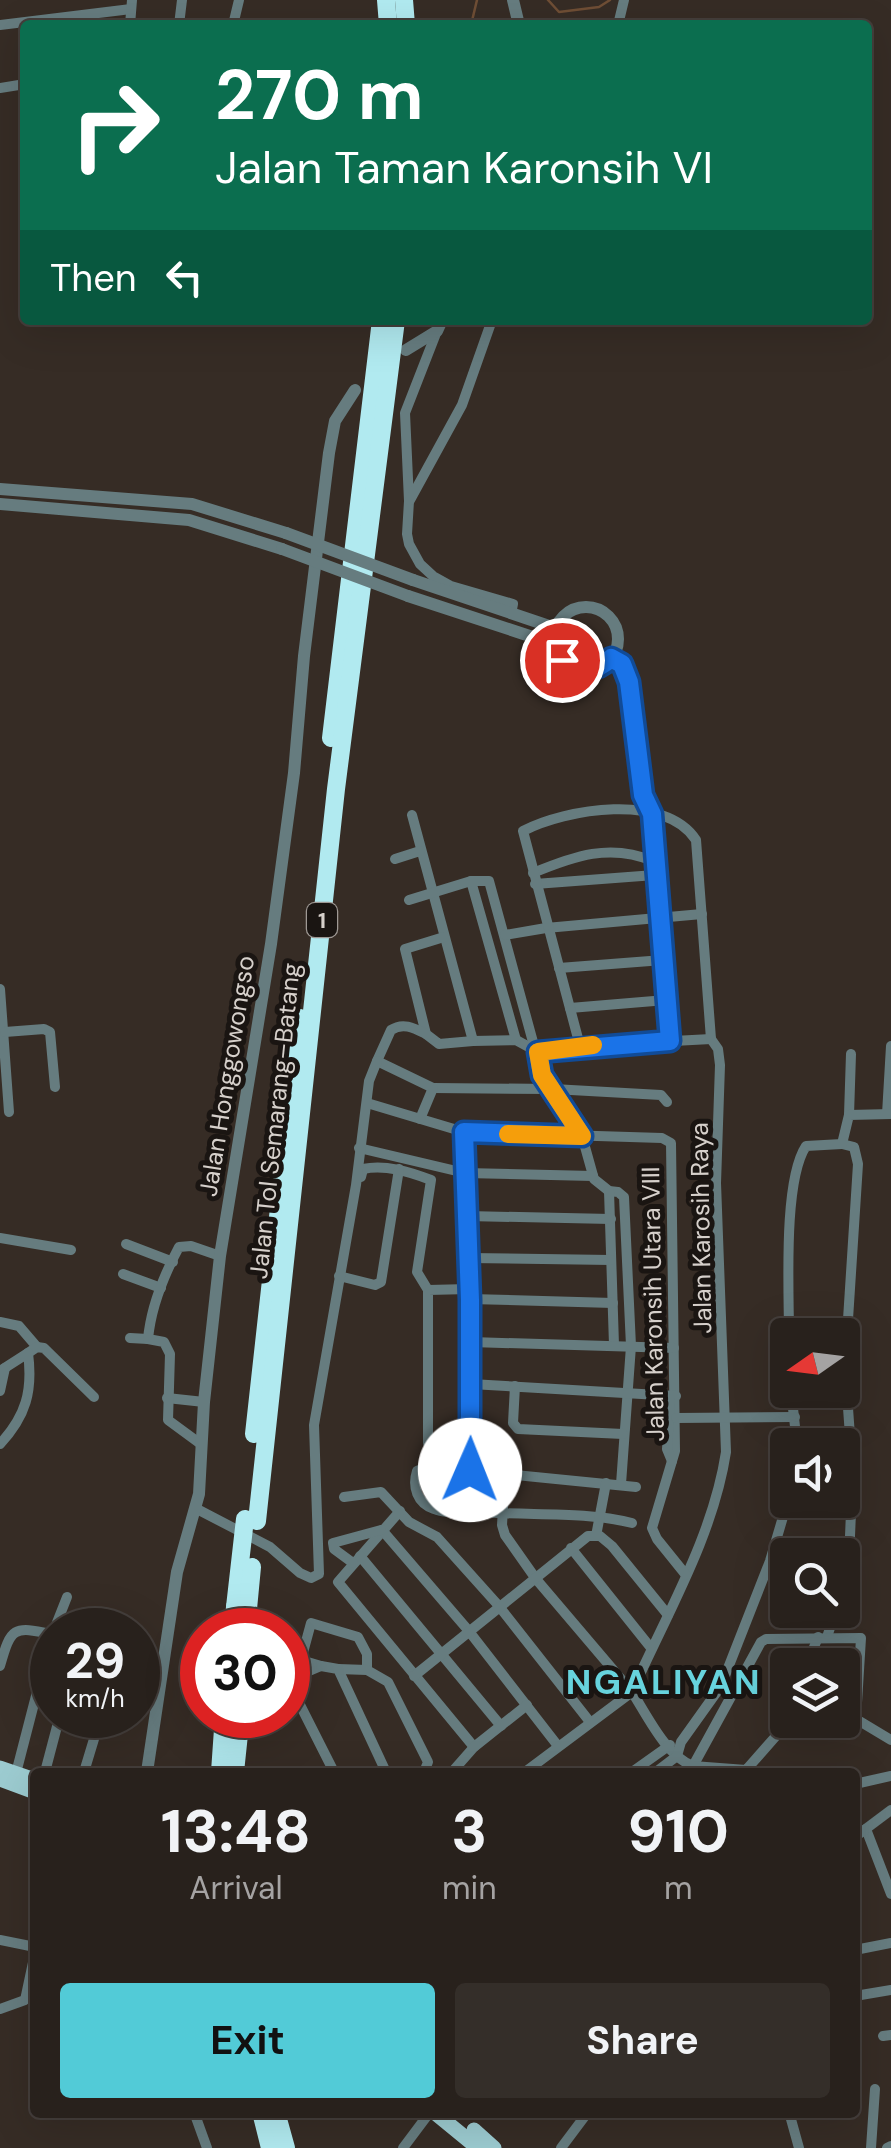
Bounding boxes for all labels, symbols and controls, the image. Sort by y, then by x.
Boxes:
text: 270 m [215,50,424,141]
icon: right [50,60,180,190]
text: Jalan Taman Karonsih VI [215,138,713,197]
icon: left [157,250,212,305]
text: Then [50,253,137,303]
pin [520,618,605,703]
icon: arrive [535,633,590,688]
road number: 1 [307,903,337,937]
street label: Jalan Honggowongso [192,953,262,1199]
street label: Jalan Tol Semarang–Batang [242,961,308,1281]
street label: Jalan Karosih Raya [683,1122,719,1334]
street label: Jalan Karonsih Utara VIII [634,1166,672,1442]
north arrow [770,1318,860,1408]
map controls [770,1318,860,1738]
position arrow [418,1418,522,1522]
button: sound [770,1428,860,1518]
button: search [770,1538,860,1628]
speed limit sign: 30 [180,1608,310,1738]
text: 29 [65,1628,125,1694]
button: layers [770,1648,860,1738]
district label: NGALIYAN [566,1659,762,1705]
text: km/h [65,1682,125,1715]
text: 13:48 [161,1792,311,1871]
text: 3 [451,1792,487,1871]
text: 910 [627,1792,729,1871]
text: Arrival [189,1867,283,1909]
text: min [442,1867,497,1909]
text: m [664,1867,692,1909]
button: Exit [60,1983,435,2098]
button: Share [455,1983,830,2098]

